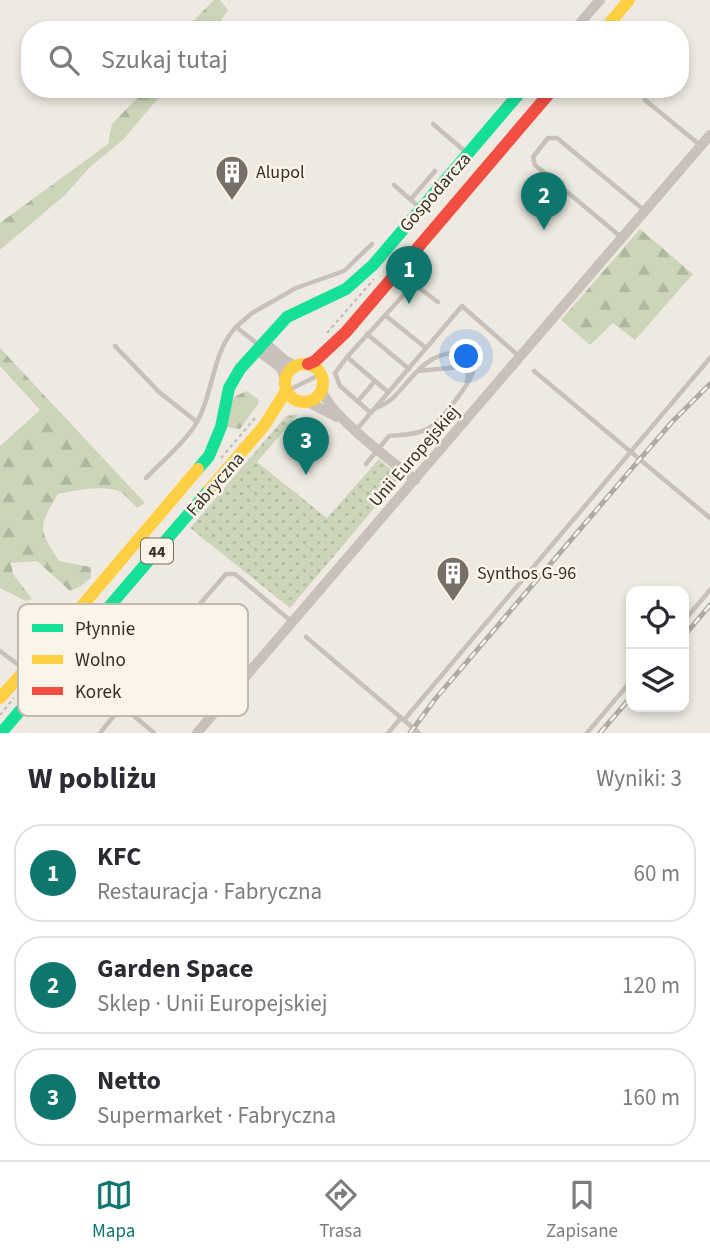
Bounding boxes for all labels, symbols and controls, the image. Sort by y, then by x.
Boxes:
search box [21,21,689,98]
icon: search [45,41,83,79]
text: Szukaj tutaj [101,41,228,78]
street label: Gospodarcza [394,147,477,237]
building icon: Alupol [213,153,251,202]
place label: Alupol [256,160,305,185]
pin: 2 [521,172,567,230]
pin: 1 [386,246,432,304]
your location [449,339,483,373]
street label: Unii Europejskiej [363,400,465,512]
pin: 3 [283,417,329,475]
street label: Fabryczna [181,447,250,522]
road number: 44 [141,538,173,564]
building icon: Synthos G-96 [434,554,472,603]
place label: Synthos G-96 [477,561,576,586]
map controls [626,586,689,712]
button: locate [626,586,689,649]
legend [18,604,248,716]
text: Płynnie [75,616,135,643]
text: Wolno [75,647,126,674]
button: layers [626,649,689,712]
text: Korek [75,679,122,706]
text: W pobliżu [28,757,157,800]
text: Wyniki: 3 [596,762,682,795]
text: KFC [97,838,141,875]
text: 1 [47,857,59,890]
text: 60 m [633,857,680,890]
text: Restauracja · Fabryczna [97,875,322,908]
text: Garden Space [97,950,254,987]
text: 2 [47,969,59,1002]
text: 120 m [622,969,680,1002]
text: Sklep · Unii Europejskiej [97,987,327,1020]
text: Netto [97,1062,161,1099]
text: 3 [47,1081,59,1114]
text: 160 m [622,1081,680,1114]
text: Supermarket · Fabryczna [97,1099,336,1132]
tab: Mapa [92,1176,135,1245]
tab: Trasa [319,1176,362,1245]
tab: Zapisane [546,1176,618,1245]

